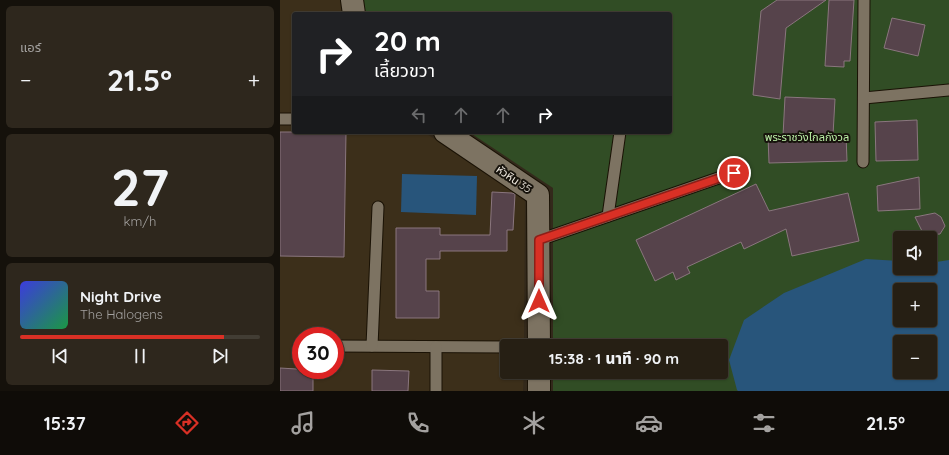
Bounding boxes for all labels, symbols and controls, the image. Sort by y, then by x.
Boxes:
text: 20 m [374,23,441,58]
icon: right [308,28,360,80]
text: แอร์ [20,39,41,55]
text: เลี้ยวขวา [374,59,435,82]
text: 21.5° [107,61,172,99]
text: − [20,66,31,94]
text: + [248,66,260,94]
icon: left [408,104,430,126]
icon: ahead [450,104,472,126]
icon: ahead [492,104,514,126]
icon: right [534,104,556,126]
park label: พระราชวังไกลกังวล [765,130,849,144]
text: 27 [111,154,169,219]
pin [717,156,751,190]
street label: หัวหิน 35 [494,162,534,196]
icon: arrive [723,162,745,184]
text: km/h [124,213,156,229]
map controls [893,231,937,379]
button: sound [893,231,937,275]
position arrow [518,280,560,322]
button: + [893,283,937,327]
text: Night Drive [80,287,161,306]
text: The Halogens [80,306,163,322]
speed limit sign: 30 [292,327,344,379]
button: − [893,335,937,379]
icon: previous [49,345,71,367]
icon: pause [129,345,151,367]
icon: next [209,345,231,367]
text: 15:38 · 1 นาที · 90 m [549,349,679,368]
icon: directions [173,409,201,437]
icon: music [289,409,317,437]
icon: phone [404,409,432,437]
icon: climate [520,409,548,437]
icon: car [635,409,663,437]
icon: filters [750,409,778,437]
text: 15:37 [44,412,86,435]
text: 21.5° [866,412,905,435]

